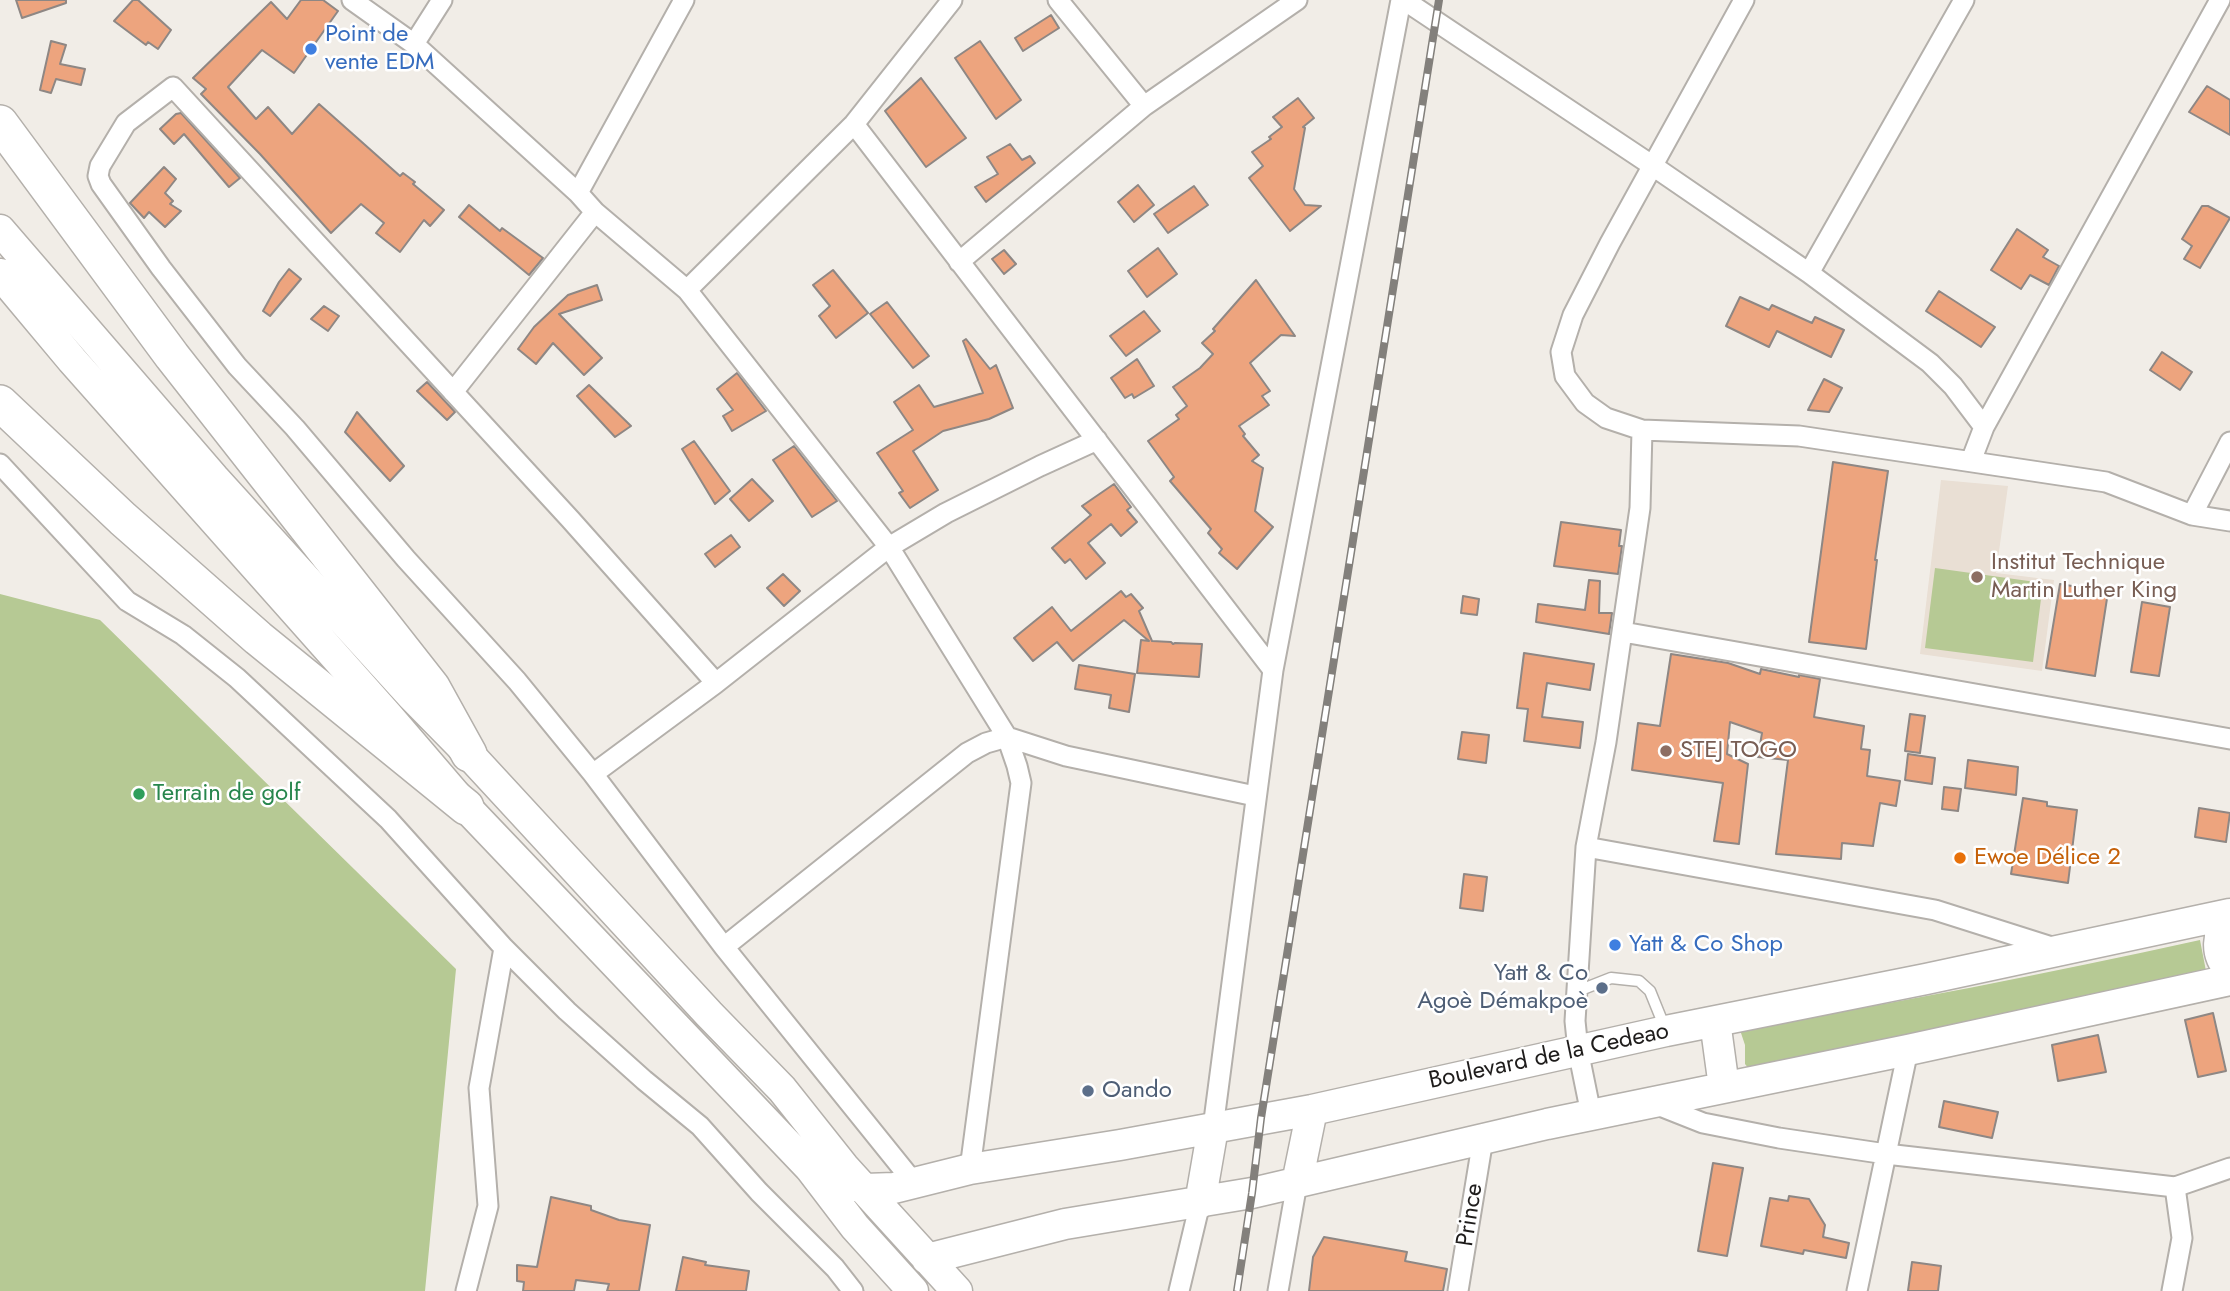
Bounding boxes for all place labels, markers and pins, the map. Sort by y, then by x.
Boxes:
place label: Point de vente EDM [325,21,434,77]
marker: Point de vente EDM [303,41,319,57]
place label: Institut Technique Martin Luther King [1991,549,2177,605]
marker: Institut Technique Martin Luther King [1969,569,1985,585]
place label: STEJ TOGO [1680,737,1797,765]
marker: STEJ TOGO [1658,743,1674,759]
place label: Terrain de golf [153,780,301,808]
marker: Terrain de golf [131,786,147,802]
place label: Ewoe Délice 2 [1974,844,2121,872]
marker: Ewoe Délice 2 [1952,850,1968,866]
place label: Yatt & Co Shop [1629,931,1783,959]
marker: Yatt & Co Shop [1607,937,1623,953]
place label: Yatt & Co Agoè Démakpoè [1417,960,1588,1016]
marker: Yatt & Co Agoè Démakpoè [1594,980,1610,996]
place label: Oando [1102,1077,1172,1105]
marker: Oando [1080,1083,1096,1099]

